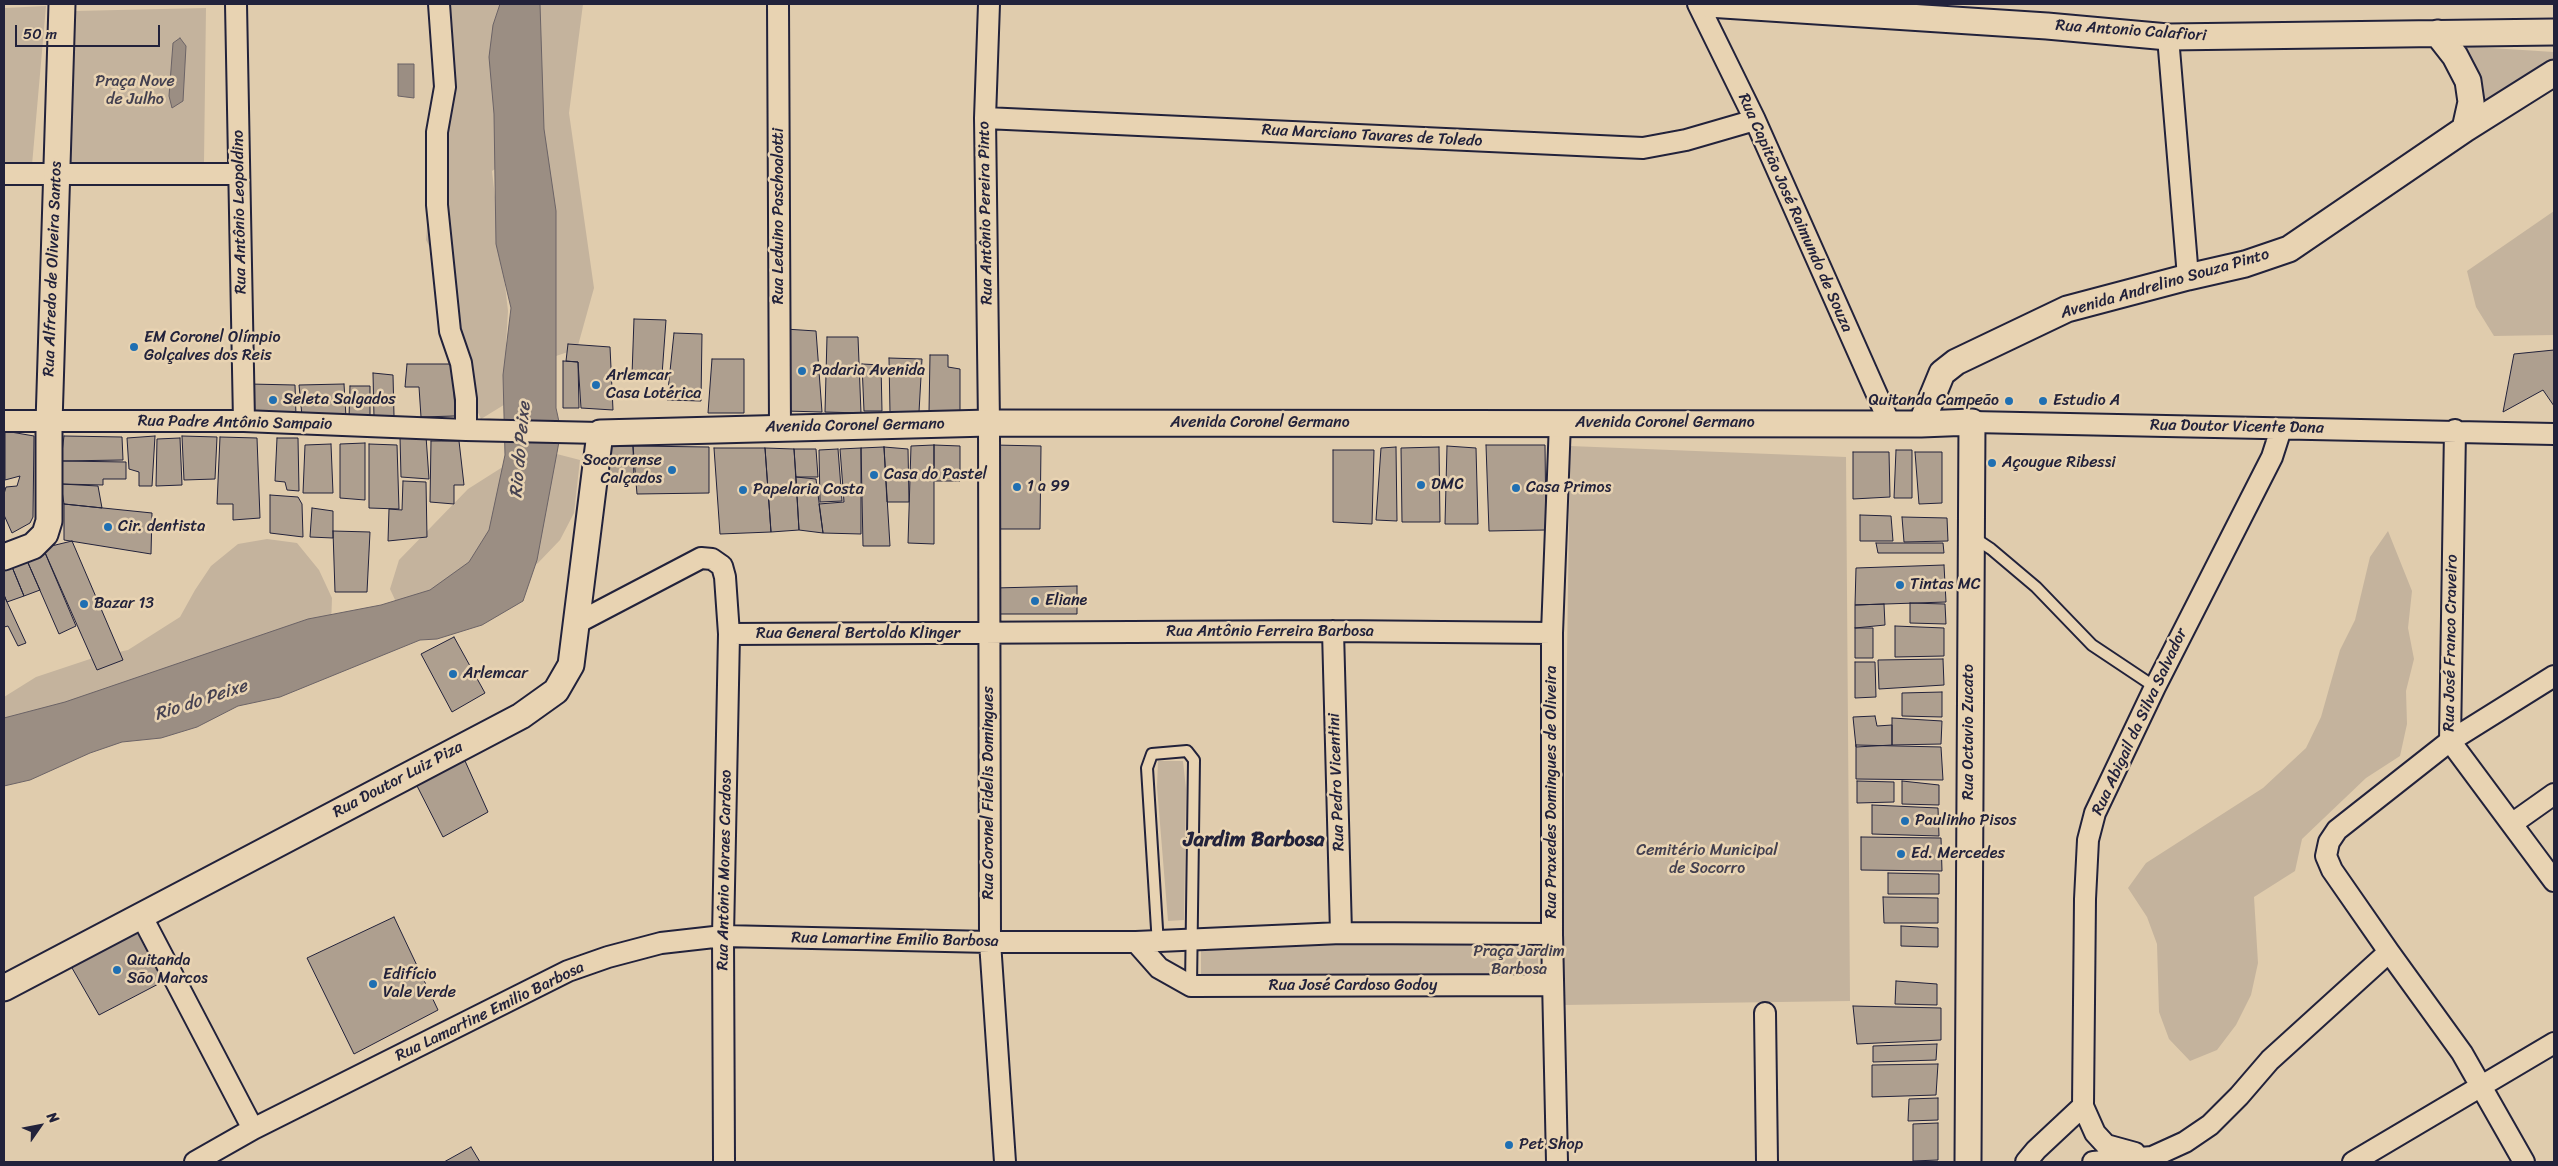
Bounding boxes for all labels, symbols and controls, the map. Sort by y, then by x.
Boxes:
scale bar [18,15,162,47]
street label: Rua Antonio Calafiori [2055,16,2207,46]
text: 50 m [23,21,57,47]
park label: Praça Nove de Julho [95,72,175,110]
street label: Rua Capitão José Raimundo de Souza [1733,91,1857,335]
street label: Rua Antônio Pereira Pinto [975,121,997,305]
street label: Rua Marciano Tavares de Toledo [1261,121,1483,151]
street label: Rua Leduino Paschoalotti [769,128,789,304]
street label: Rua Antônio Leopoldino [229,130,251,294]
street label: Rua Alfredo de Oliveira Santos [40,161,66,377]
street label: Avenida Andrelino Souza Pinto [2058,245,2272,323]
place label: EM Coronel Olímpio Golçalves dos Reis [144,328,281,366]
marker: EM Coronel Olímpio Golçalves dos Reis [128,341,140,353]
place label: Padaria Avenida [812,361,925,381]
marker: Padaria Avenida [796,365,808,377]
place label: Arlemcar Casa Lotérica [606,366,701,404]
marker: Arlemcar Casa Lotérica [590,379,602,391]
place label: Seleta Salgados [283,390,396,410]
place label: Quitanda Campeão [1868,391,1999,411]
place label: Estudio A [2053,391,2120,411]
marker: Seleta Salgados [267,394,279,406]
marker: Quitanda Campeão [2003,395,2015,407]
marker: Estudio A [2037,395,2049,407]
water label: Rio do Peixe [506,401,536,499]
street label: Rua Padre Antônio Sampaio [138,412,332,434]
street label: Avenida Coronel Germano [1170,413,1350,433]
street label: Avenida Coronel Germano [1575,413,1755,433]
street label: Avenida Coronel Germano [765,415,945,437]
street label: Rua Doutor Vicente Dana [2150,416,2324,438]
place label: Socorrense Calçados [583,451,662,489]
place label: Açougue Ribessi [2002,453,2116,473]
marker: Açougue Ribessi [1986,457,1998,469]
marker: Socorrense Calçados [666,464,678,476]
place label: Casa do Pastel [884,465,987,485]
marker: Casa do Pastel [868,469,880,481]
place label: DMC [1431,475,1464,495]
place label: 1 a 99 [1027,477,1070,497]
place label: Casa Primos [1526,478,1611,498]
marker: DMC [1415,479,1427,491]
place label: Papelaria Costa [753,480,864,500]
marker: 1 a 99 [1011,481,1023,493]
marker: Casa Primos [1510,482,1522,494]
marker: Papelaria Costa [737,484,749,496]
place label: Cir. dentista [118,517,205,537]
marker: Cir. dentista [102,521,114,533]
street label: Rua José Franco Craveiro [2440,554,2462,732]
place label: Tintas MC [1910,575,1981,595]
marker: Tintas MC [1894,579,1906,591]
place label: Eliane [1045,591,1087,611]
place label: Bazar 13 [94,594,154,614]
marker: Eliane [1029,595,1041,607]
marker: Bazar 13 [78,598,90,610]
street label: Rua Antônio Ferreira Barbosa [1166,622,1374,642]
street label: Rua General Bertoldo Klinger [756,624,960,644]
street label: Rua Abigail da Silva Salvador [2088,626,2192,818]
place label: Arlemcar [463,664,528,684]
street label: Rua Octavio Zucato [1959,664,1979,800]
street label: Rua Praxedes Domingues de Oliveira [1542,665,1562,919]
marker: Arlemcar [447,668,459,680]
water label: Rio do Peixe [152,676,250,726]
street label: Rua Coronel Fidelis Domingues [979,686,999,900]
street label: Rua Pedro Vicentini [1325,713,1349,851]
street label: Rua Doutor Luiz Piza [330,738,466,822]
street label: Rua Antônio Moraes Cardoso [714,769,736,971]
place label: Paulinho Pisos [1915,811,2017,831]
marker: Paulinho Pisos [1899,815,1911,827]
district label: Jardim Barbosa [1184,828,1324,854]
park label: Cemitério Municipal de Socorro [1636,841,1778,879]
place label: Ed. Mercedes [1911,844,2005,864]
marker: Ed. Mercedes [1895,848,1907,860]
street label: Rua Lamartine Emilio Barbosa [791,929,999,951]
park label: Praça Jardim Barbosa [1473,942,1565,980]
place label: Quitanda São Marcos [127,951,208,989]
street label: Rua Lamartine Emilio Barbosa [393,958,587,1066]
marker: Quitanda São Marcos [111,964,123,976]
place label: Edifício Vale Verde [383,965,456,1003]
street label: Rua José Cardoso Godoy [1269,976,1437,996]
marker: Edifício Vale Verde [367,978,379,990]
north arrow [15,1101,65,1151]
text: N [40,1107,66,1128]
place label: Pet Shop [1519,1135,1583,1155]
marker: Pet Shop [1503,1139,1515,1151]

